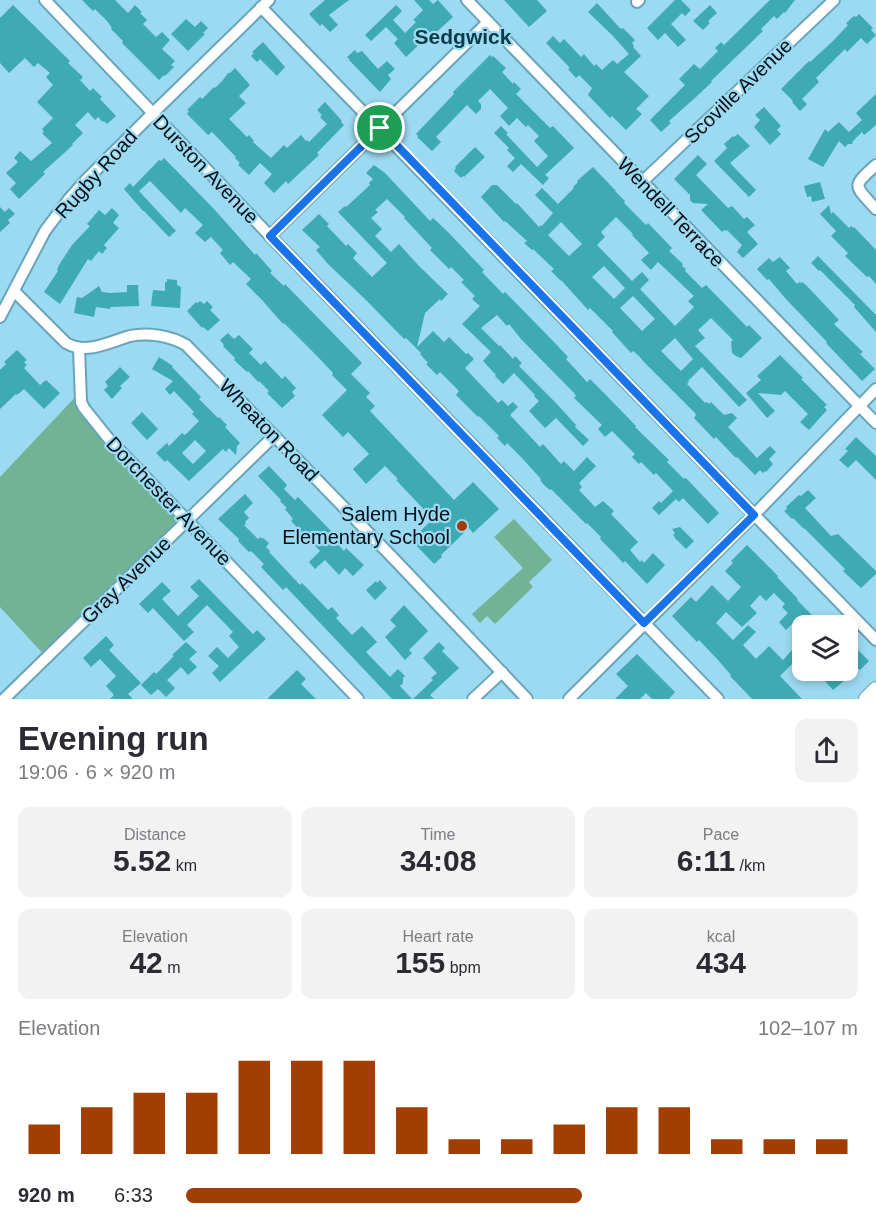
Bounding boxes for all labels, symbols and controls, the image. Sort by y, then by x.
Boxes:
district label: Sedgwick [415,25,512,48]
street label: Scoville Avenue [680,34,796,148]
pin [354,102,405,153]
street label: Durston Avenue [149,110,263,228]
icon: arrive [363,111,396,144]
street label: Rugby Road [51,125,141,223]
street label: Wendell Terrace [613,153,729,271]
street label: Wheaton Road [215,374,323,486]
street label: Dorchester Avenue [102,432,236,570]
place label: Salem Hyde Elementary School [282,503,450,548]
marker: Salem Hyde Elementary School [455,519,469,533]
street label: Gray Avenue [77,532,175,628]
map controls [792,615,858,681]
button: layers [792,615,858,681]
button: share [795,719,858,782]
text: Evening run [18,720,209,757]
text: 19:06 · 6 × 920 m [18,761,175,783]
text: Distance [124,826,186,843]
text: Time [421,826,455,843]
text: Pace [703,826,739,843]
text: 5.52 [113,844,171,877]
text: 34:08 [400,844,476,877]
text: 6:11 [677,844,735,877]
text: km [171,857,197,874]
text: /km [735,857,765,874]
text: Elevation [122,928,188,945]
text: Heart rate [402,928,474,945]
text: kcal [707,928,735,945]
text: 42 [129,946,163,979]
text: 155 [395,946,445,979]
text: 434 [696,946,746,979]
text: m [163,959,181,976]
text: bpm [445,959,481,976]
text: Elevation [18,1017,100,1039]
text: 102–107 m [758,1017,858,1039]
text: 920 m [18,1184,75,1206]
text: 6:33 [114,1184,153,1206]

